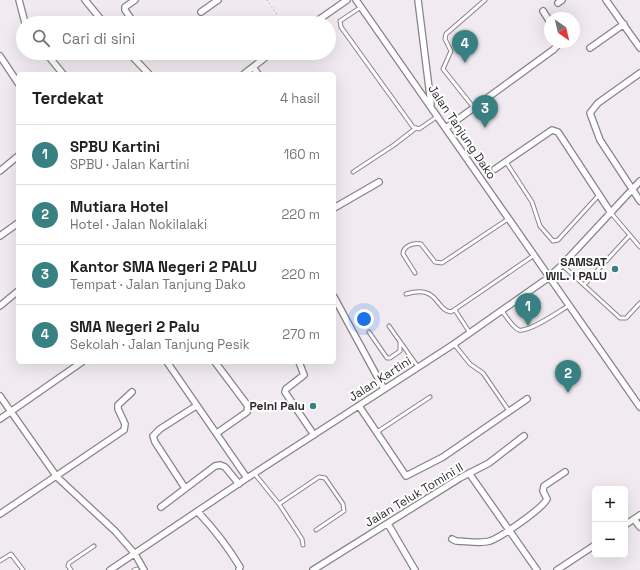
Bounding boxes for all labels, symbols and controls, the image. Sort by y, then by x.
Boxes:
north arrow [544,12,580,48]
search box [16,16,336,60]
icon: search [30,27,52,49]
text: Cari di sini [62,29,135,48]
pin: 4 [452,30,478,63]
street label: Jalan Tanjung Dako [424,82,500,182]
text: Terdekat [32,87,104,109]
text: 4 hasil [280,90,320,107]
pin: 3 [472,95,498,128]
text: SPBU Kartini [70,137,160,156]
text: 1 [42,146,48,163]
text: 160 m [284,146,320,163]
text: SPBU · Jalan Kartini [70,156,190,173]
text: Mutiara Hotel [70,197,168,216]
text: 2 [41,206,49,223]
text: 220 m [281,206,320,223]
text: Hotel · Jalan Nokilalaki [70,216,207,233]
place label: SAMSAT WIL. I PALU [546,254,607,284]
text: Kantor SMA Negeri 2 PALU [70,257,257,276]
marker: SAMSAT WIL. I PALU [610,264,620,274]
text: 3 [41,266,49,283]
text: 220 m [281,266,320,283]
text: Tempat · Jalan Tanjung Dako [70,276,246,293]
pin: 1 [515,293,541,326]
your location [354,309,374,329]
text: SMA Negeri 2 Palu [70,317,200,336]
text: 4 [41,326,49,343]
text: 270 m [282,326,320,343]
text: Sekolah · Jalan Tanjung Pesik [70,336,250,353]
street label: Jalan Kartini [346,353,414,405]
pin: 2 [555,360,581,393]
place label: Pelni Palu [249,398,305,414]
marker: Pelni Palu [308,401,318,411]
street label: Jalan Teluk Tomini II [362,459,466,531]
map controls [592,486,628,558]
button: + [592,486,628,522]
button: − [592,522,628,558]

